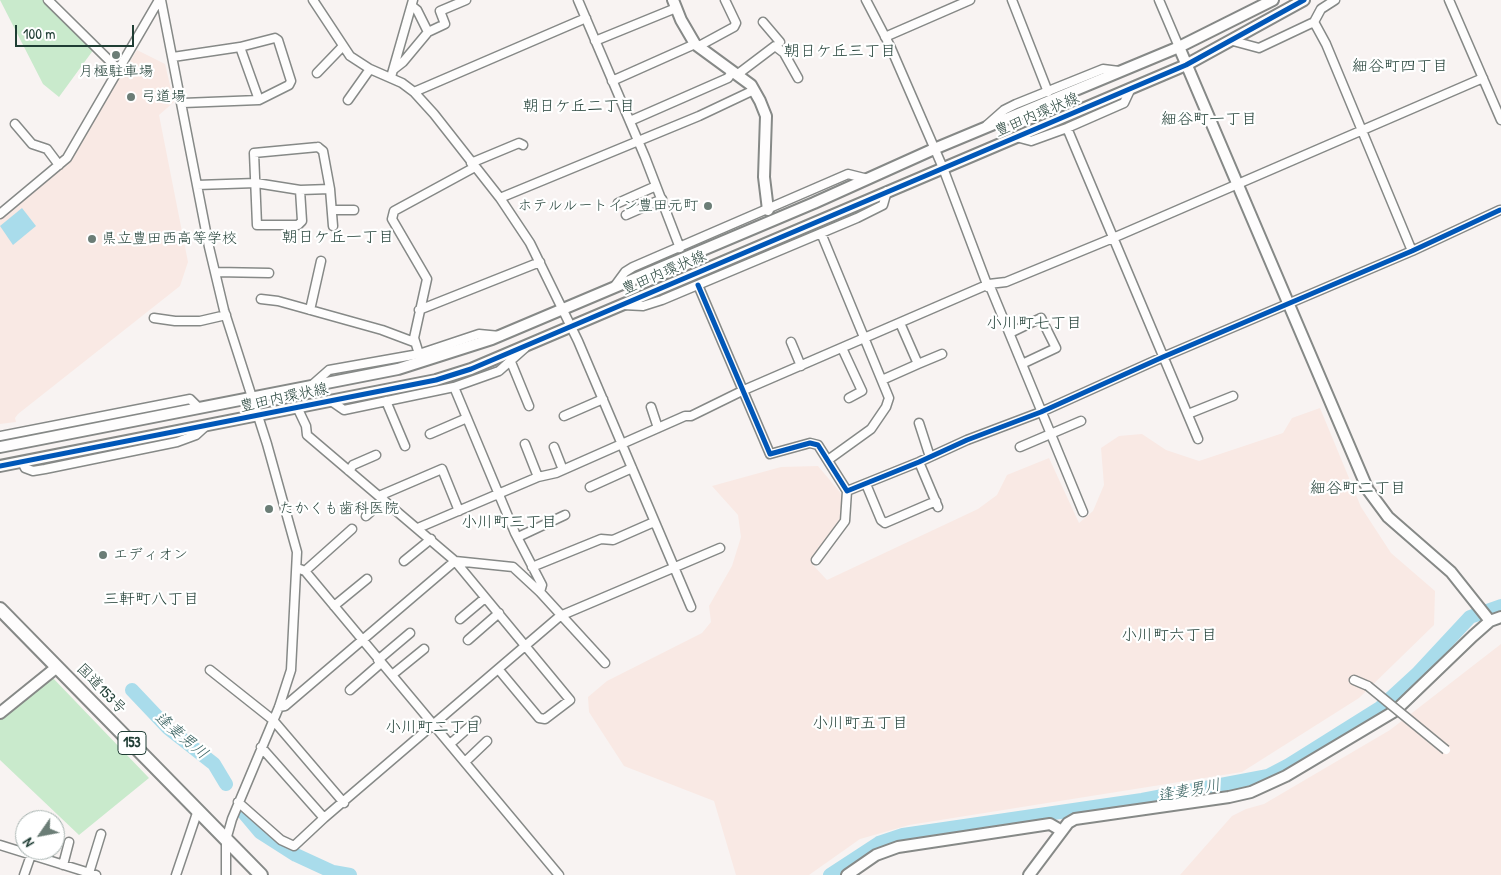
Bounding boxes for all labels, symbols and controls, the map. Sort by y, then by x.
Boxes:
scale bar [18,15,136,47]
text: 100 m [23,23,56,44]
district label: 朝日ケ丘三丁目 [784,42,896,62]
marker: 月極駐車場 [110,49,122,61]
district label: 細谷町四丁目 [1352,57,1448,77]
place label: 月極駐車場 [79,63,153,81]
place label: 弓道場 [141,88,186,106]
street label: 豊田内環状線 [992,89,1082,141]
marker: 弓道場 [125,91,137,103]
district label: 朝日ケ丘二丁目 [523,97,635,117]
district label: 細谷町一丁目 [1161,110,1257,130]
place label: ホテルルートイン豊田元町 [517,197,698,215]
marker: ホテルルートイン豊田元町 [702,200,714,212]
district label: 朝日ケ丘一丁目 [282,228,394,248]
place label: 県立豊田西高等学校 [102,230,237,248]
marker: 県立豊田西高等学校 [86,233,98,245]
street label: 豊田内環状線 [619,247,709,299]
district label: 小川町七丁目 [986,314,1082,334]
street label: 豊田内環状線 [238,380,330,416]
district label: 細谷町二丁目 [1310,479,1406,499]
place label: たかくも歯科医院 [279,500,399,518]
marker: たかくも歯科医院 [263,503,275,515]
district label: 小川町三丁目 [461,513,557,533]
place label: エディオン [113,546,188,564]
marker: エディオン [97,549,109,561]
district label: 三軒町八丁目 [103,590,199,610]
district label: 小川町六丁目 [1121,626,1217,646]
street label: 国道153号 [72,660,130,718]
water label: 逢妻男川 [150,708,212,764]
district label: 小川町五丁目 [812,714,908,734]
district label: 小川町二丁目 [385,718,481,738]
road number: 153 [118,731,146,754]
water label: 逢妻男川 [1156,775,1222,807]
north arrow [15,810,65,860]
text: N [18,835,38,851]

